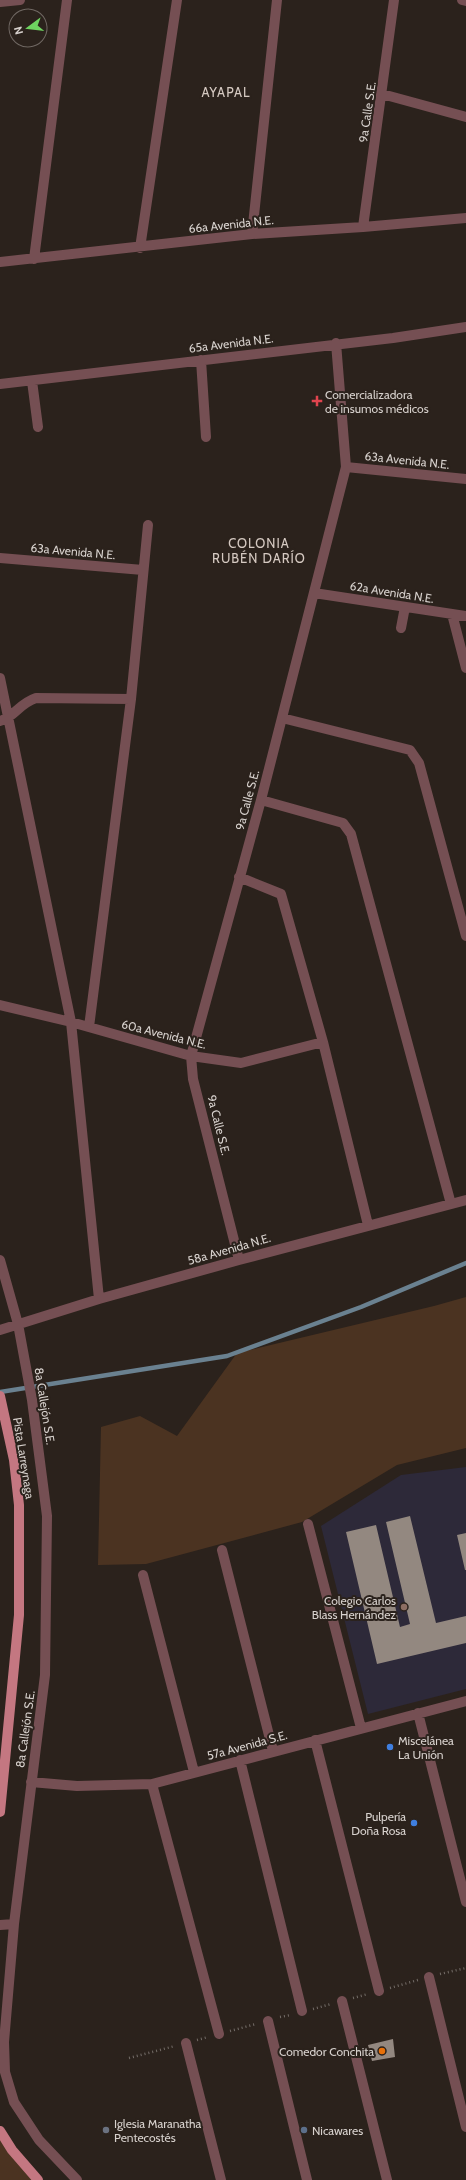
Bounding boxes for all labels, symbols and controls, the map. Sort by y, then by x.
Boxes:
north arrow [8,8,48,48]
text: N [11,25,26,36]
street label: 9a Calle S.E. [355,80,379,144]
district label: AYAPAL [201,84,251,100]
street label: 66a Avenida N.E. [188,212,274,236]
street label: 65a Avenida N.E. [188,330,274,356]
place label: Comercializadora de insumos médicos [325,387,429,416]
marker: Comercializadora de insumos médicos [312,396,322,406]
street label: 63a Avenida N.E. [364,448,450,472]
district label: COLONIA RUBÉN DARÍO [212,535,306,566]
street label: 63a Avenida N.E. [30,540,116,562]
street label: 62a Avenida N.E. [349,578,435,606]
street label: 9a Calle S.E. [232,768,262,832]
street label: 60a Avenida N.E. [120,1016,208,1052]
street label: 9a Calle S.E. [204,1093,234,1157]
street label: 58a Avenida N.E. [186,1230,272,1268]
street label: 8a Callejón S.E. [32,1366,58,1446]
street label: Pista Larreynaga [10,1416,38,1500]
place label: Colegio Carlos Blass Hernández [312,1593,396,1622]
marker: Colegio Carlos Blass Hernández [399,1602,409,1612]
street label: 8a Callejón S.E. [12,1689,38,1769]
street label: 57a Avenida S.E. [205,1727,289,1763]
place label: Miscelánea La Unión [398,1733,454,1762]
marker: Miscelánea La Unión [385,1742,395,1752]
place label: Pulpería Doña Rosa [351,1809,406,1838]
marker: Pulpería Doña Rosa [409,1818,419,1828]
place label: Comedor Conchita [279,2044,374,2059]
marker: Comedor Conchita [377,2046,387,2056]
place label: Iglesia Maranatha Pentecostés [114,2116,202,2145]
place label: Nicawares [312,2123,363,2138]
marker: Iglesia Maranatha Pentecostés [101,2125,111,2135]
marker: Nicawares [299,2125,309,2135]

